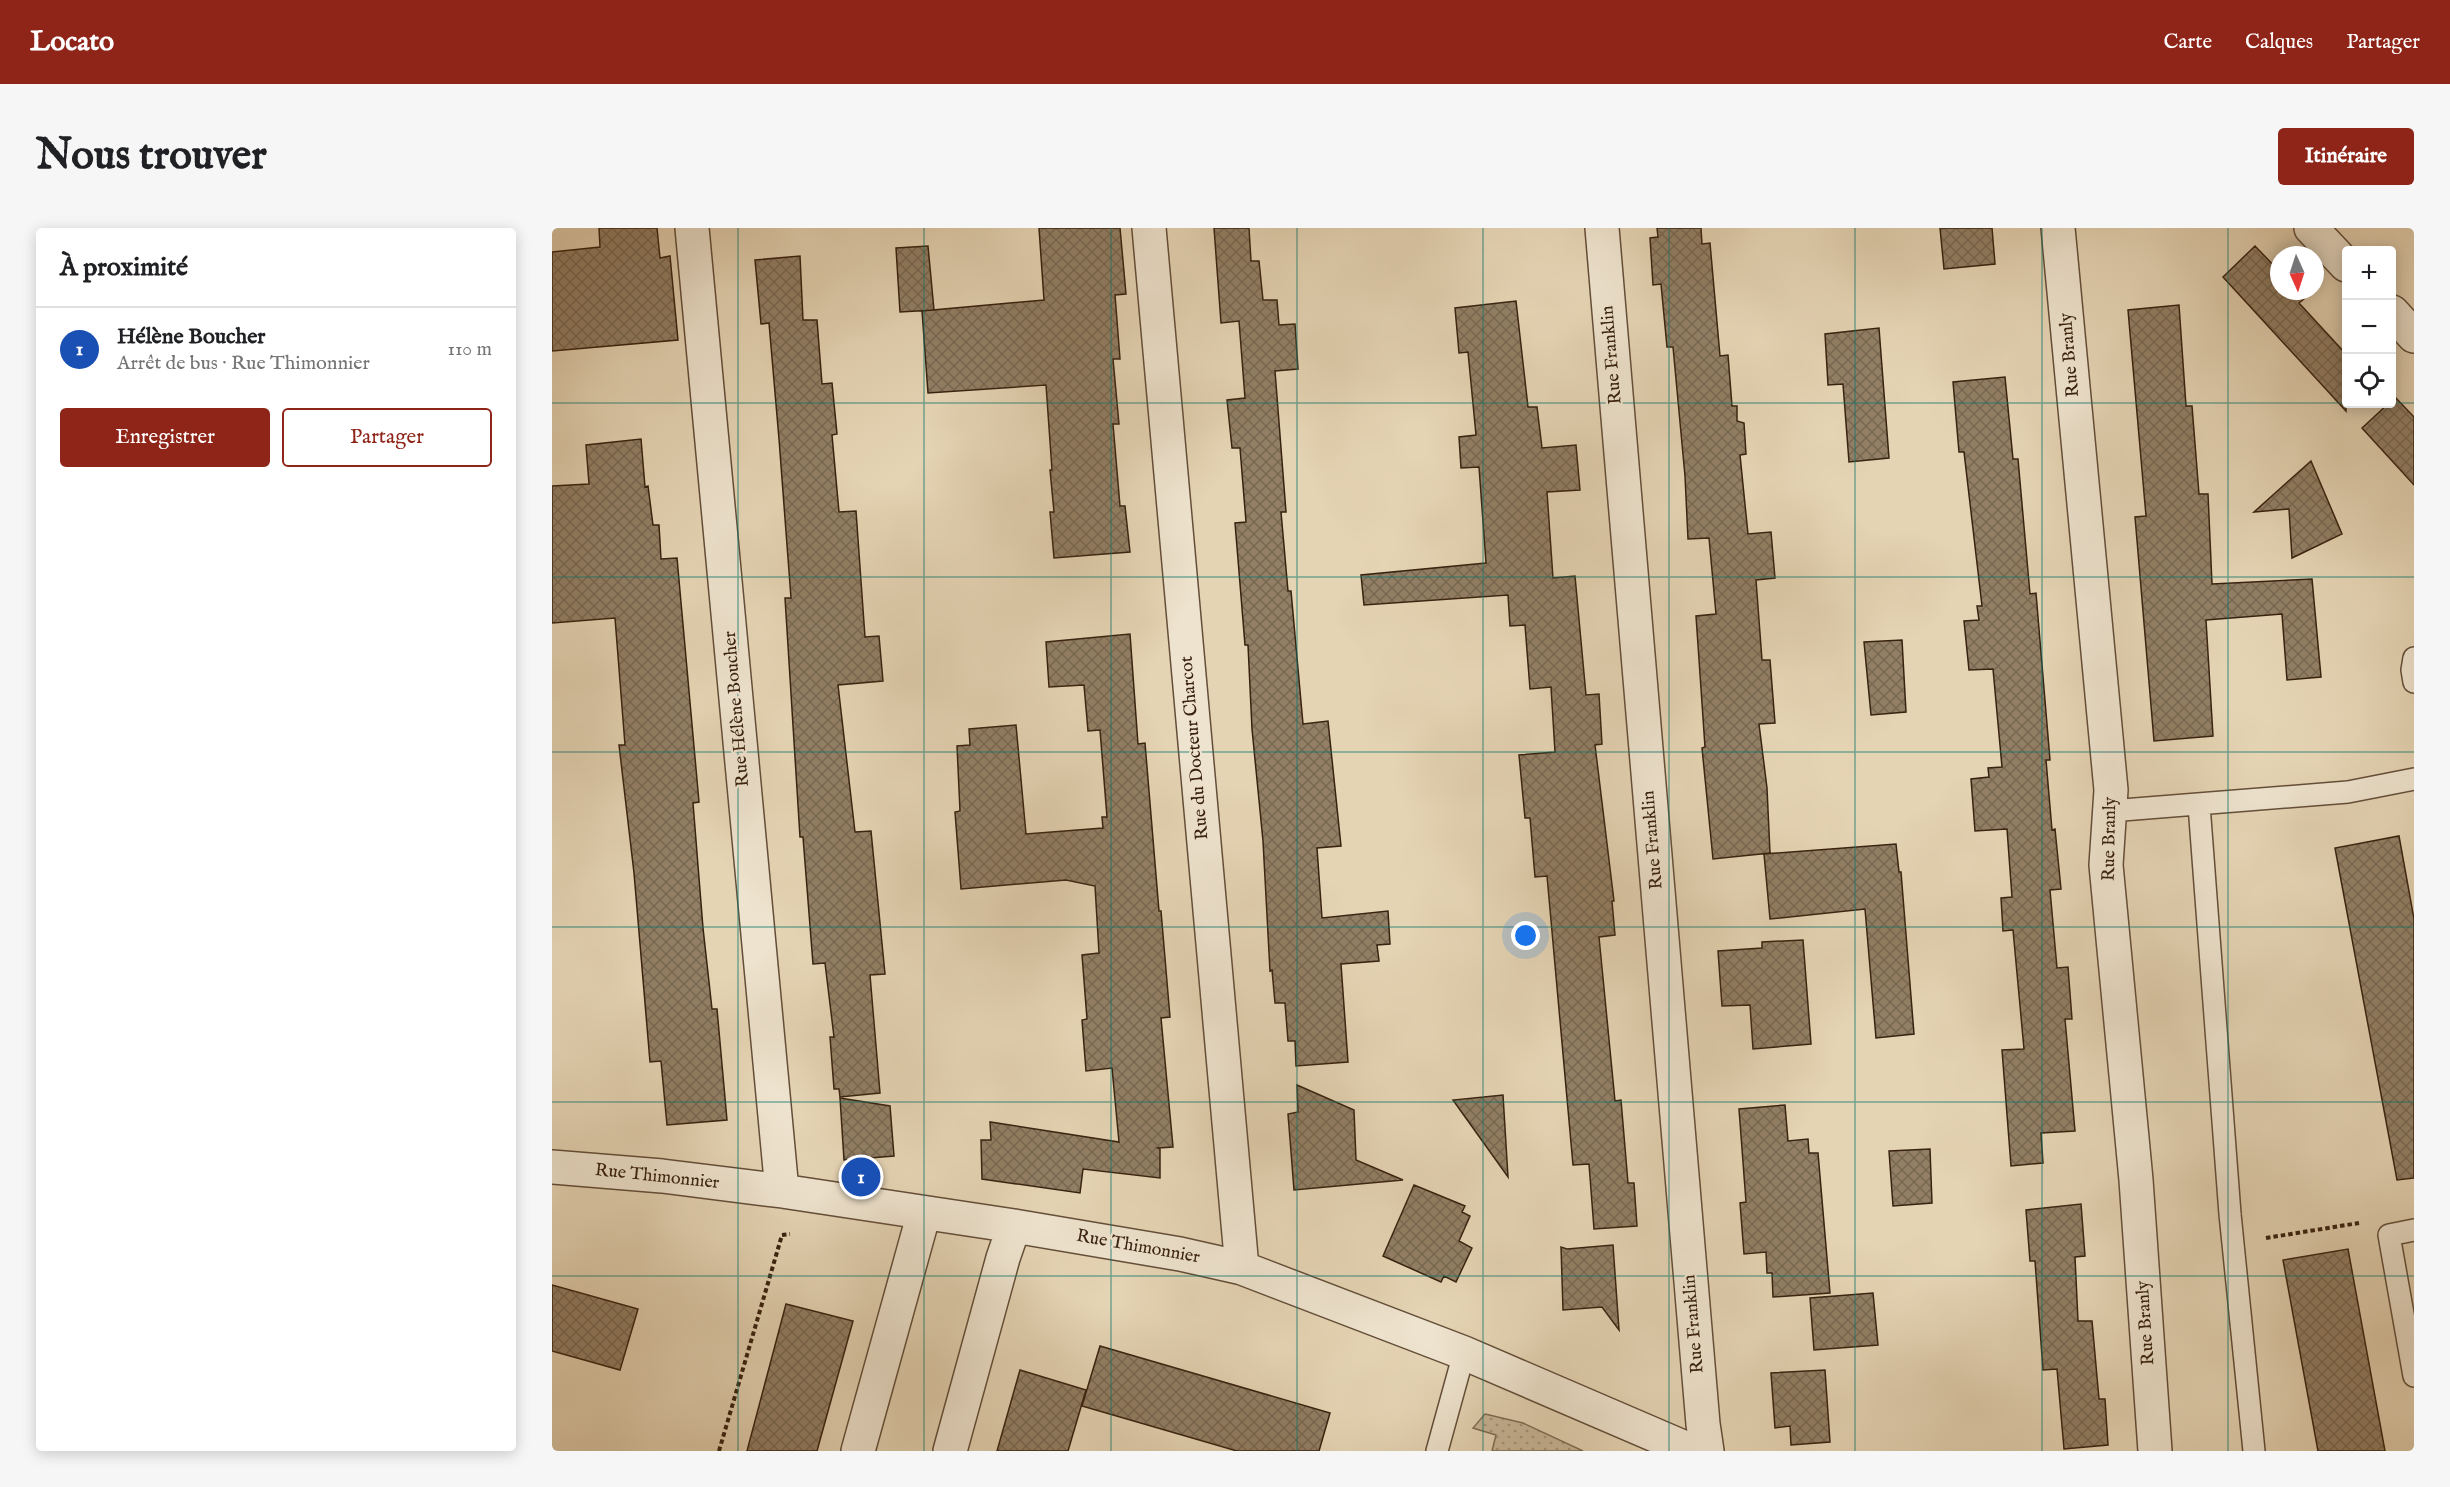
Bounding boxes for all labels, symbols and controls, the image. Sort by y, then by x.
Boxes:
text: Locato [30,25,114,60]
text: Carte [2163,29,2212,56]
text: Calques [2245,29,2313,56]
text: Partager [2346,29,2420,56]
button: Itinéraire [2278,128,2414,185]
text: Nous trouver [36,130,267,183]
north arrow [2270,246,2324,300]
map controls [2342,246,2396,408]
button: + [2342,246,2396,300]
text: À proximité [60,251,188,284]
button: − [2342,300,2396,354]
street label: Rue Franklin [1596,304,1628,405]
street label: Rue Branly [2055,312,2085,398]
text: Hélène Boucher [117,323,265,351]
text: 1 [76,337,83,362]
text: 110 m [448,337,492,362]
text: Arrêt de bus · Rue Thimonnier [117,351,370,376]
button: locate [2342,354,2396,408]
button: Enregistrer [60,408,270,467]
button: Partager [282,408,492,467]
street label: Rue Hélène Boucher [719,630,755,788]
street label: Rue du Docteur Charcot [1175,655,1215,841]
street label: Rue Franklin [1637,789,1669,890]
street label: Rue Branly [2098,796,2122,881]
your location [1511,921,1540,950]
pin: 1 [842,1154,880,1200]
street label: Rue Thimonnier [594,1159,721,1195]
street label: Rue Thimonnier [1074,1225,1202,1269]
street label: Rue Franklin [1678,1273,1710,1374]
street label: Rue Branly [2132,1280,2160,1366]

